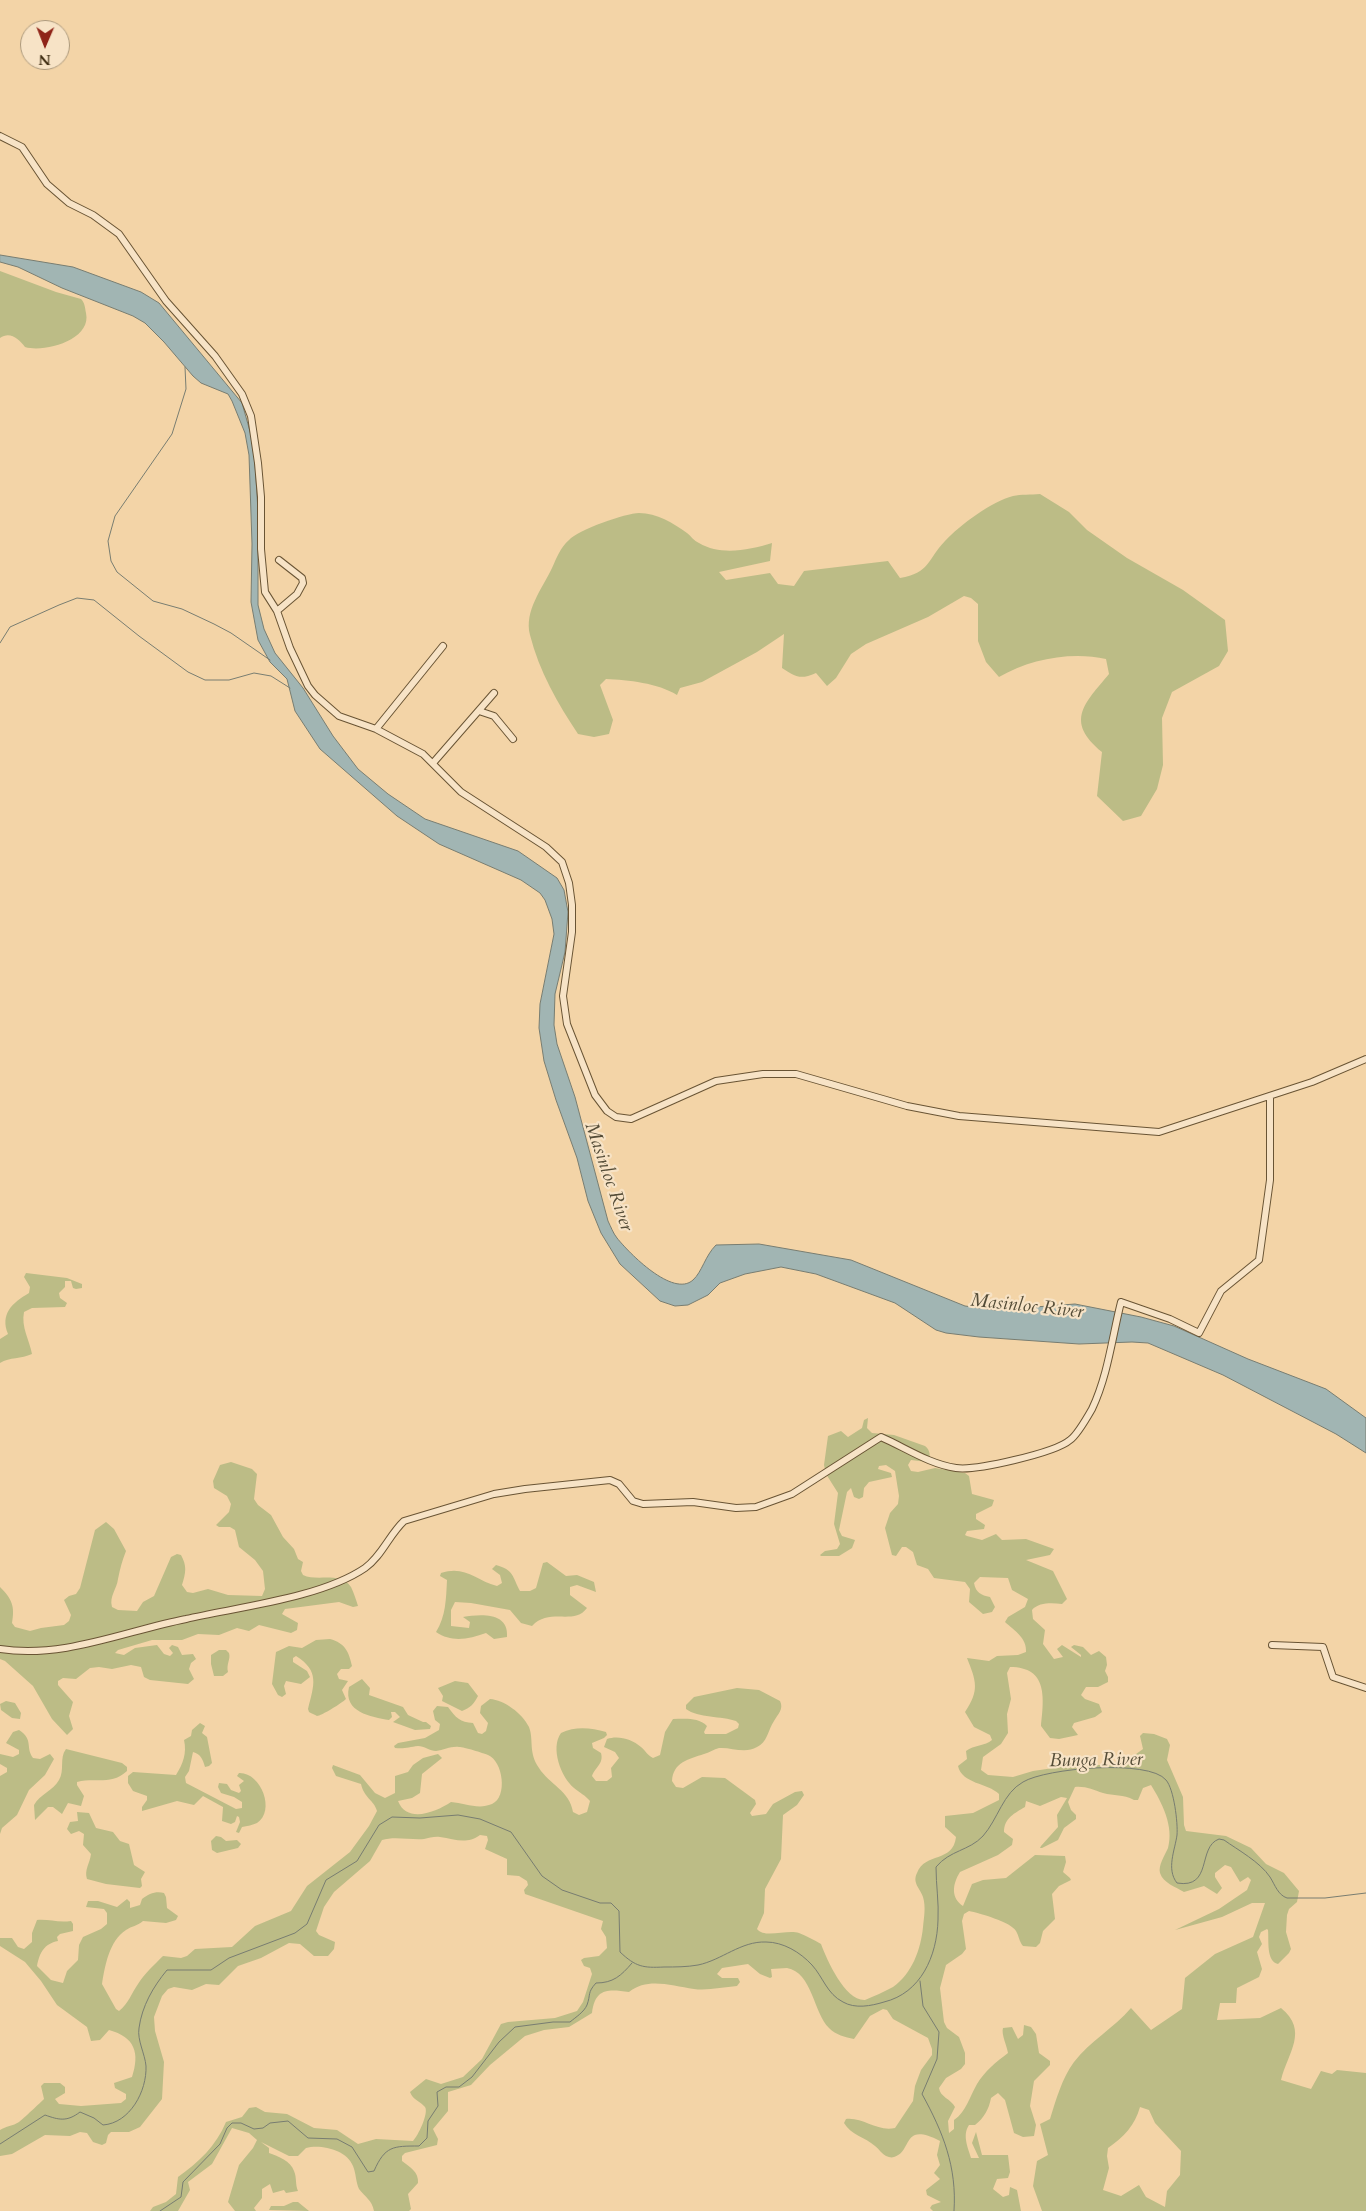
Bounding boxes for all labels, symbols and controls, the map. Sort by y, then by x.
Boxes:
north arrow [20,20,70,70]
text: N [39,50,51,69]
water label: Masinloc River [579,1120,637,1234]
water label: Masinloc River [969,1290,1085,1324]
water label: Bunga River [1049,1749,1143,1773]

